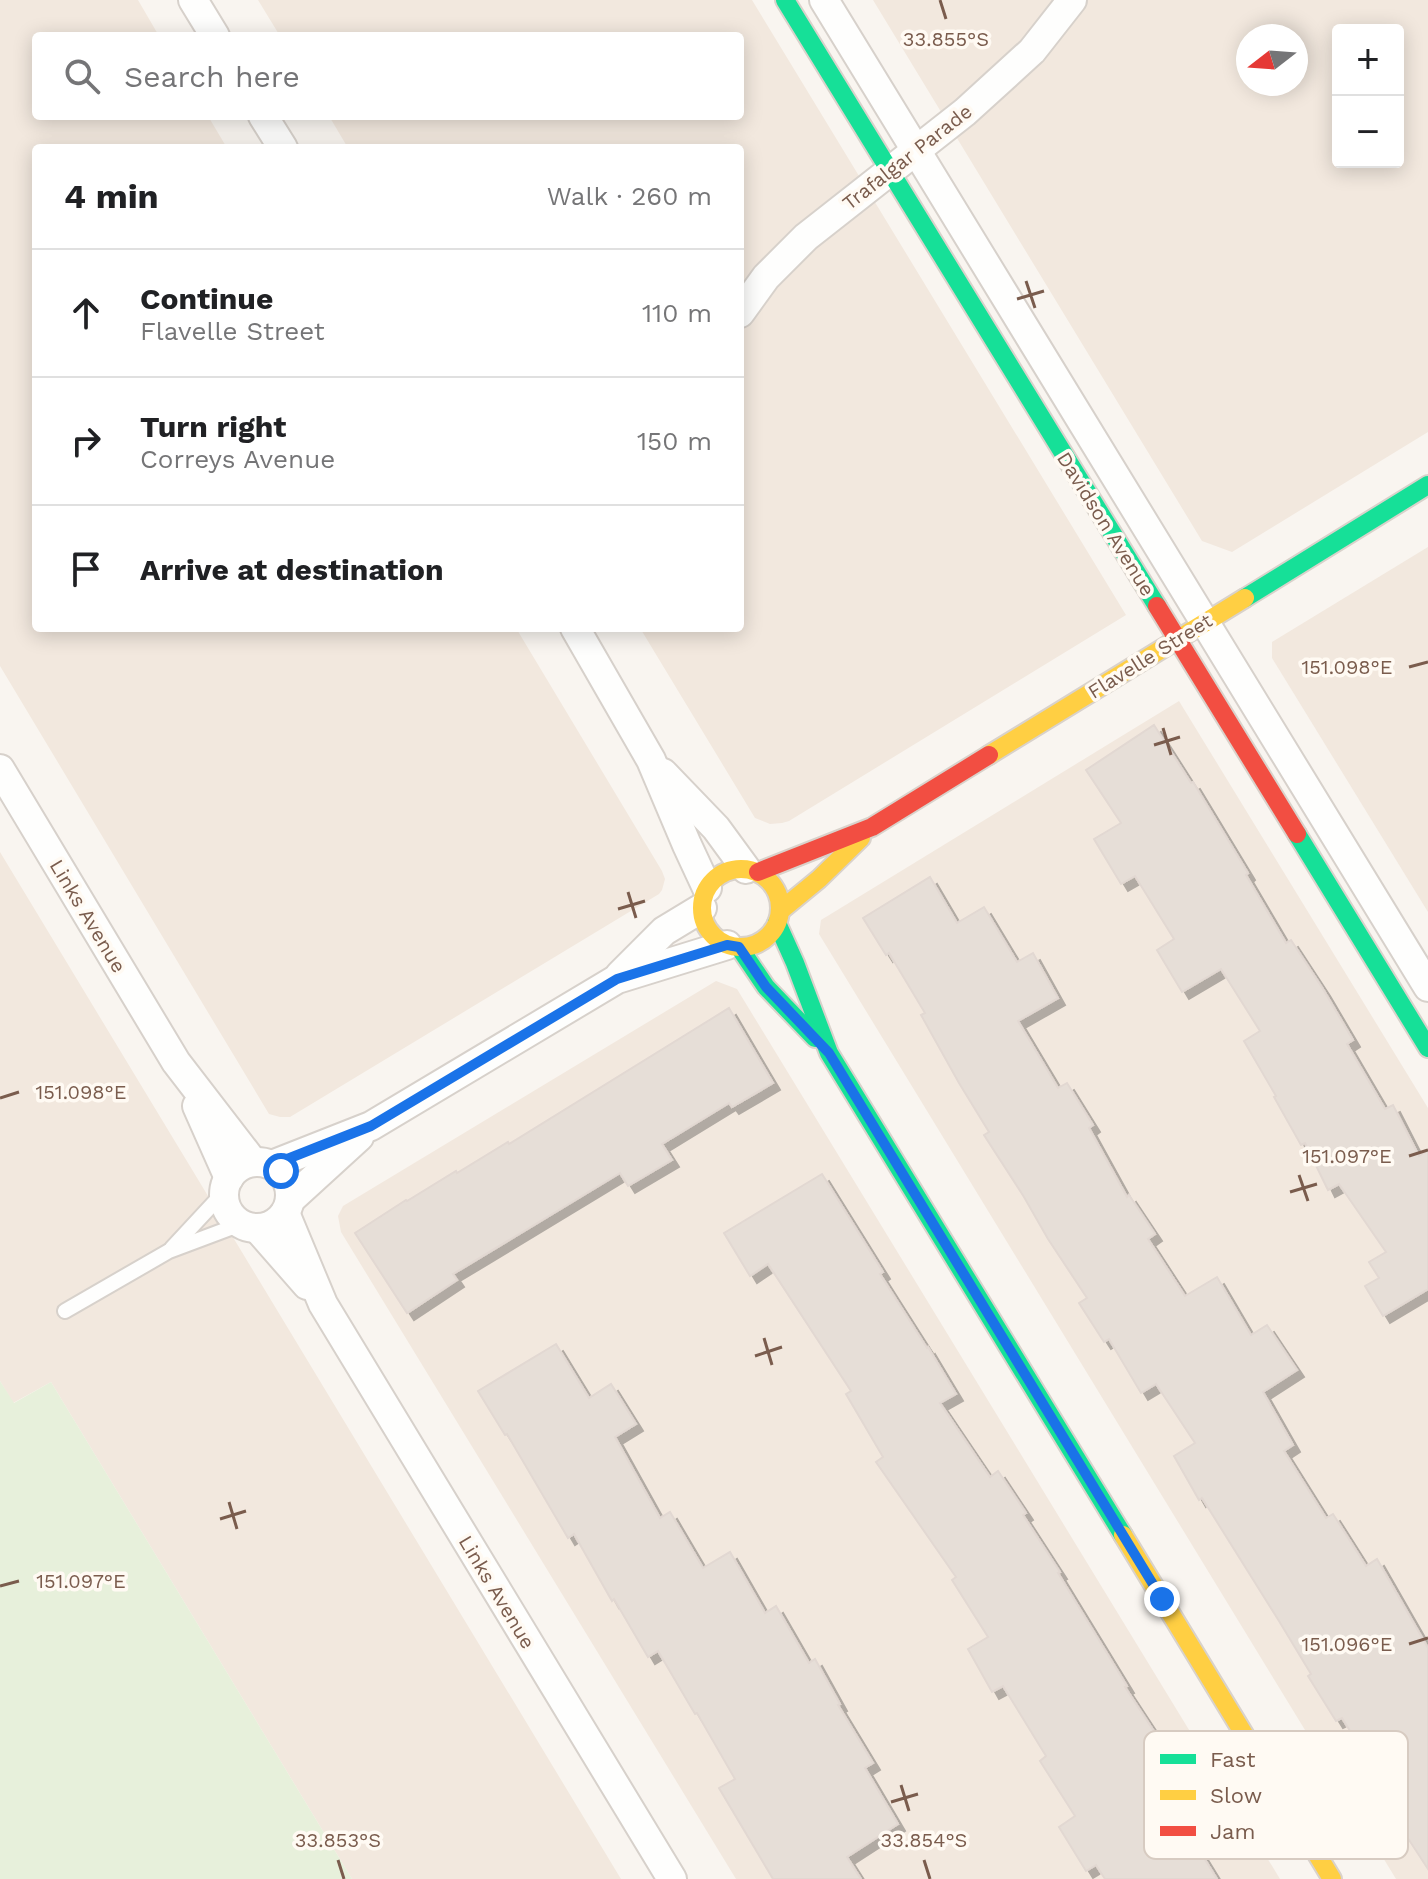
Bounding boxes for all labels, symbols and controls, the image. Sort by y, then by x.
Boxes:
north arrow [1236,24,1308,96]
map controls [1332,24,1404,168]
button: + [1332,24,1404,96]
text: 33.855°S [903,27,989,51]
search box [32,32,744,120]
icon: search [60,54,104,98]
text: Search here [124,59,300,94]
button: − [1332,96,1404,168]
street label: Trafalgar Parade [837,99,977,215]
text: 4 min [64,176,159,216]
text: Walk · 260 m [547,181,712,211]
text: Continue [140,281,273,316]
icon: ahead [64,291,108,335]
text: 110 m [642,298,712,328]
text: Flavelle Street [140,316,325,346]
text: Turn right [140,409,286,444]
icon: right [64,419,108,463]
text: 150 m [637,426,712,456]
text: Correys Avenue [140,444,335,474]
street label: Davidson Avenue [1052,448,1160,600]
icon: arrive [64,547,108,591]
text: Arrive at destination [140,552,444,587]
street label: Flavelle Street [1083,608,1217,704]
text: 151.098°E [1301,655,1393,679]
street label: Links Avenue [45,855,131,977]
text: 151.098°E [35,1080,127,1104]
text: 151.097°E [1302,1144,1392,1168]
route start [263,1153,299,1189]
street label: Links Avenue [454,1531,540,1653]
text: 151.097°E [36,1569,126,1593]
route end [1144,1581,1180,1617]
text: 151.096°E [1302,1632,1392,1656]
legend [1144,1731,1408,1859]
text: Fast [1210,1747,1256,1772]
text: Slow [1210,1783,1262,1808]
text: Jam [1210,1819,1255,1844]
text: 33.853°S [295,1828,381,1852]
text: 33.854°S [881,1828,967,1852]

